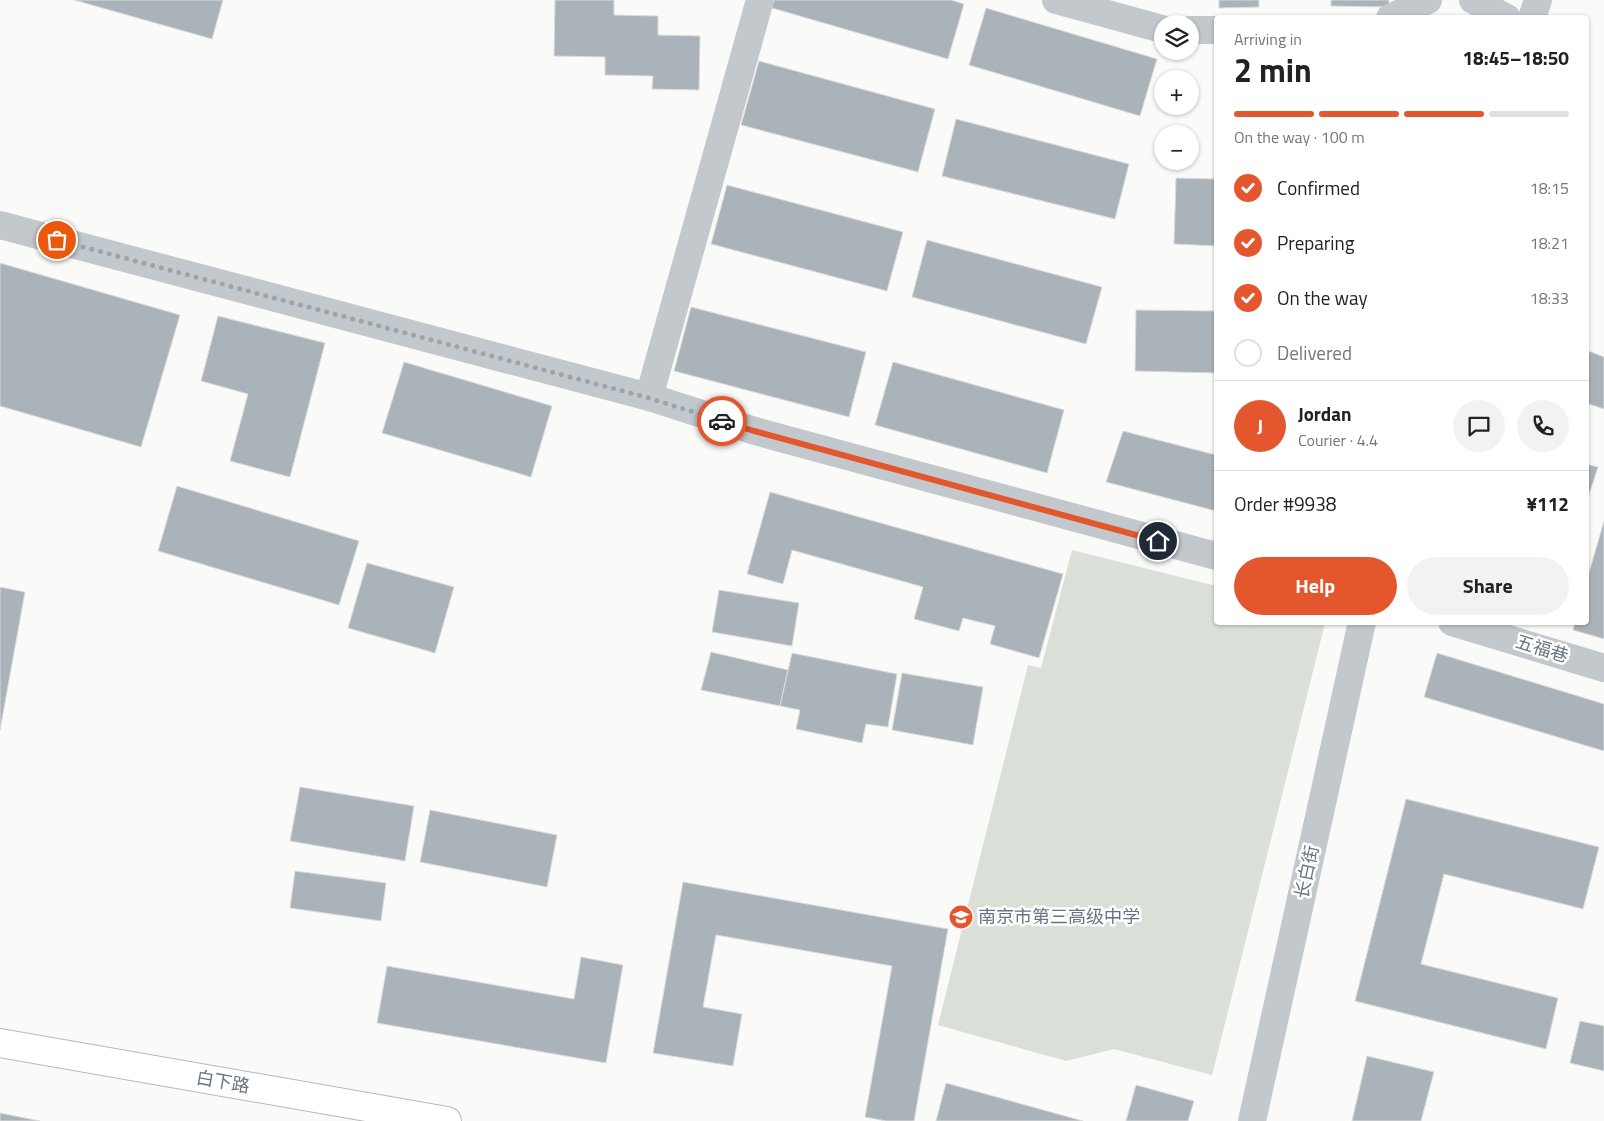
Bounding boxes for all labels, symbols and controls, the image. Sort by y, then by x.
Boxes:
map controls [1154,15,1199,170]
button: layers [1154,15,1199,60]
text: Arriving in [1234,27,1302,51]
text: 18:45–18:50 [1462,43,1569,72]
text: 2 min [1234,46,1312,94]
button: + [1154,70,1199,115]
button: − [1154,125,1199,170]
text: On the way · 100 m [1234,125,1365,149]
text: Confirmed [1277,173,1360,202]
icon: check [1234,174,1262,202]
text: 18:15 [1530,176,1569,200]
pin [36,219,78,261]
icon: bag [43,226,71,254]
text: Preparing [1277,228,1354,257]
icon: check [1234,229,1262,257]
text: 18:21 [1530,231,1569,255]
text: On the way [1277,283,1368,312]
icon: check [1234,284,1262,312]
text: 18:33 [1530,286,1569,310]
text: Delivered [1277,338,1352,367]
courier [697,396,747,446]
text: Jordan [1298,399,1351,428]
button: chat [1453,400,1505,452]
button: phone [1517,400,1569,452]
icon: car [708,407,736,435]
text: J [1257,411,1263,440]
text: Courier · 4.4 [1298,428,1378,452]
text: Order #9938 [1234,489,1336,518]
text: ¥112 [1526,489,1569,518]
pin [1137,520,1179,562]
icon: home [1144,527,1172,555]
button: Help [1234,557,1397,615]
button: Share [1407,557,1569,615]
street label: 五福巷 [1512,628,1572,669]
street label: 长白街 [1288,843,1325,901]
place label: 南京市第三高级中学 [978,903,1140,930]
school or university icon: 南京市第三高级中学 [948,904,974,930]
street label: 白下路 [194,1064,252,1099]

